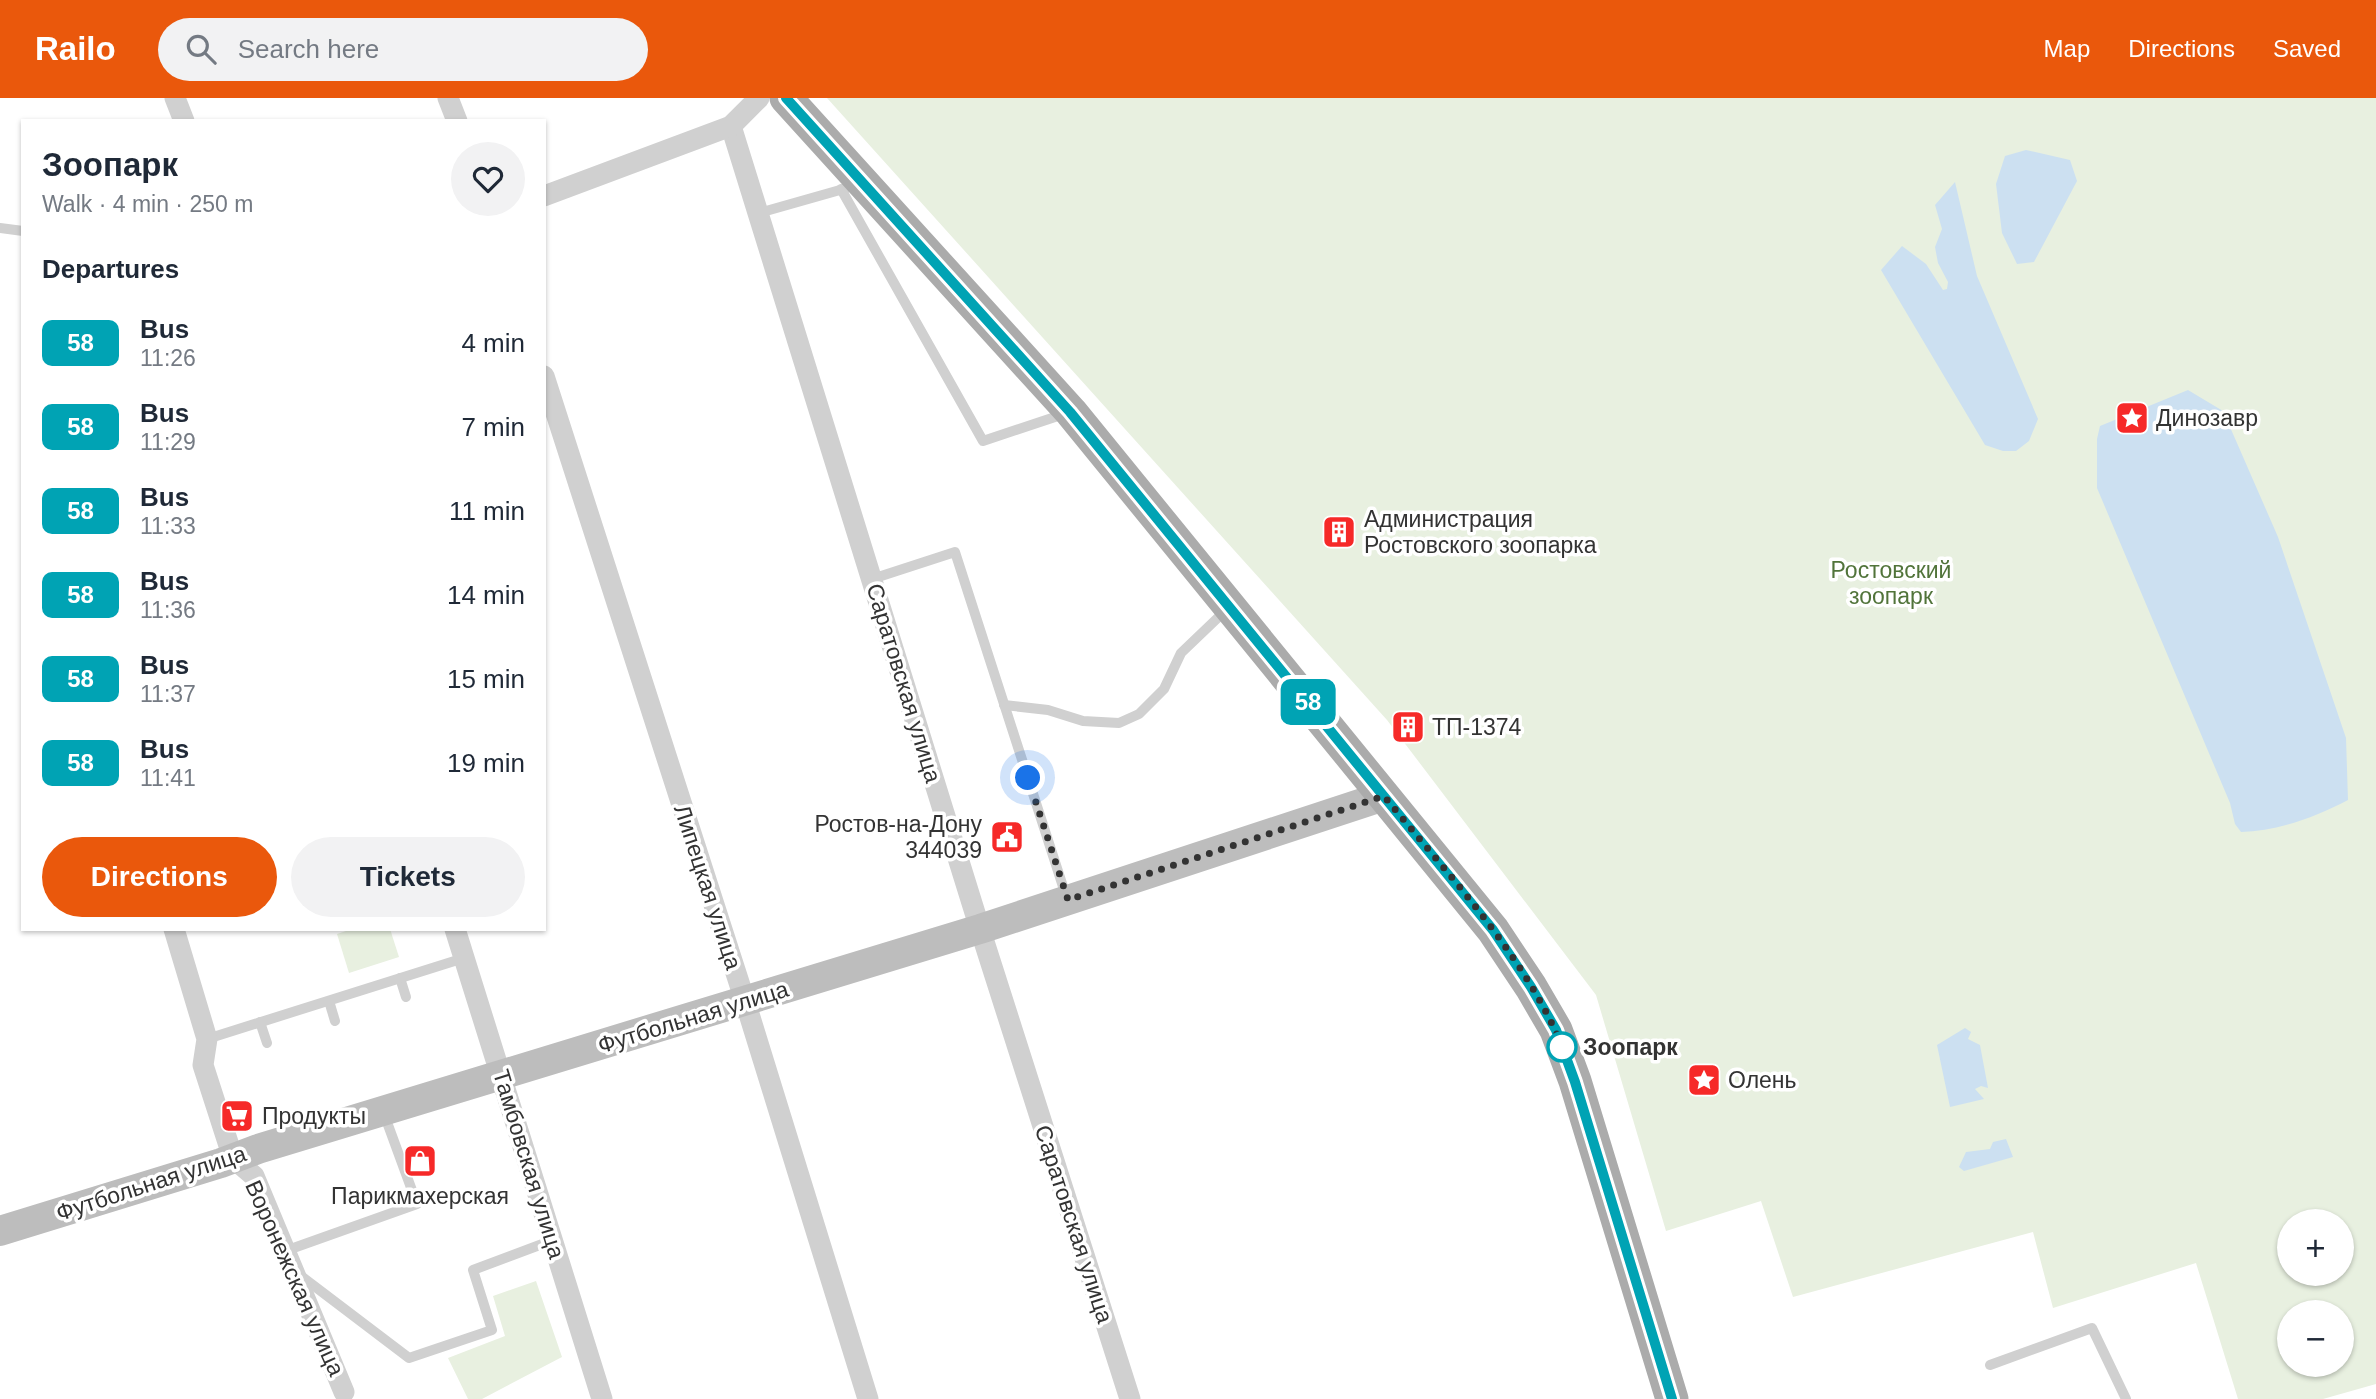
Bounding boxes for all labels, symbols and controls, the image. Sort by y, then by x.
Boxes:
search box [158,18,648,81]
text: Railo [35,30,116,67]
icon: search [182,30,220,68]
text: Search here [238,34,379,64]
text: Map [2044,35,2090,62]
text: Directions [2128,35,2235,62]
text: Saved [2273,35,2341,62]
button: heart [451,142,525,216]
text: Зоопарк [42,146,178,183]
text: Walk · 4 min · 250 m [42,191,253,217]
text: Departures [42,254,179,284]
text: Bus [140,314,189,344]
text: 4 min [461,328,525,358]
text: 58 [67,329,94,356]
text: 11:26 [140,345,196,371]
text: Bus [140,398,189,428]
place icon: Динозавр [2113,399,2151,437]
place label: Динозавр [2156,405,2258,431]
text: 7 min [461,412,525,442]
text: 58 [67,413,94,440]
text: 11:29 [140,429,196,455]
text: Bus [140,482,189,512]
text: 11 min [449,496,525,526]
text: 58 [67,497,94,524]
place label: Администрация Ростовского зоопарка [1364,506,1597,558]
text: 11:33 [140,513,196,539]
building icon: Администрация Ростовского зоопарка [1320,513,1358,551]
park label: Ростовский зоопарк [1831,557,1951,609]
text: Bus [140,566,189,596]
text: 14 min [447,580,525,610]
street label: Саратовская улица [861,580,947,786]
text: 58 [67,581,94,608]
text: 11:36 [140,597,196,623]
text: Bus [140,650,189,680]
text: 15 min [447,664,525,694]
text: 58 [67,665,94,692]
line badge: 58 [1276,679,1340,725]
text: 11:37 [140,681,196,707]
text: 58 [1295,688,1321,715]
building icon: ТП-1374 [1389,708,1427,746]
place label: ТП-1374 [1432,714,1522,740]
text: Bus [140,734,189,764]
text: 19 min [447,748,525,778]
text: 58 [67,749,94,776]
your location [1010,760,1045,795]
text: 11:41 [140,765,196,791]
street label: Липецкая улица [669,801,747,973]
place label: Ростов-на-Дону 344039 [814,811,982,863]
public building icon: Ростов-на-Дону 344039 [988,818,1026,856]
button: Directions [42,837,277,917]
button: Tickets [291,837,525,917]
street label: Футбольная улица [595,976,792,1058]
marker: Зоопарк [1547,1032,1577,1062]
place label: Зоопарк [1583,1034,1678,1060]
place icon: Олень [1685,1061,1723,1099]
street label: Тамбовская улица [488,1066,570,1262]
place label: Олень [1728,1067,1797,1093]
supermarket icon: Продукты [218,1097,256,1135]
place label: Продукты [262,1103,366,1129]
street label: Саратовская улица [1030,1122,1118,1327]
street label: Футбольная улица [53,1140,249,1226]
shop icon: Парикмахерская [401,1142,439,1180]
street label: Воронежская улица [240,1176,350,1380]
place label: Парикмахерская [331,1183,509,1209]
map controls [2277,1209,2354,1377]
button: + [2277,1209,2354,1286]
button: − [2277,1300,2354,1377]

